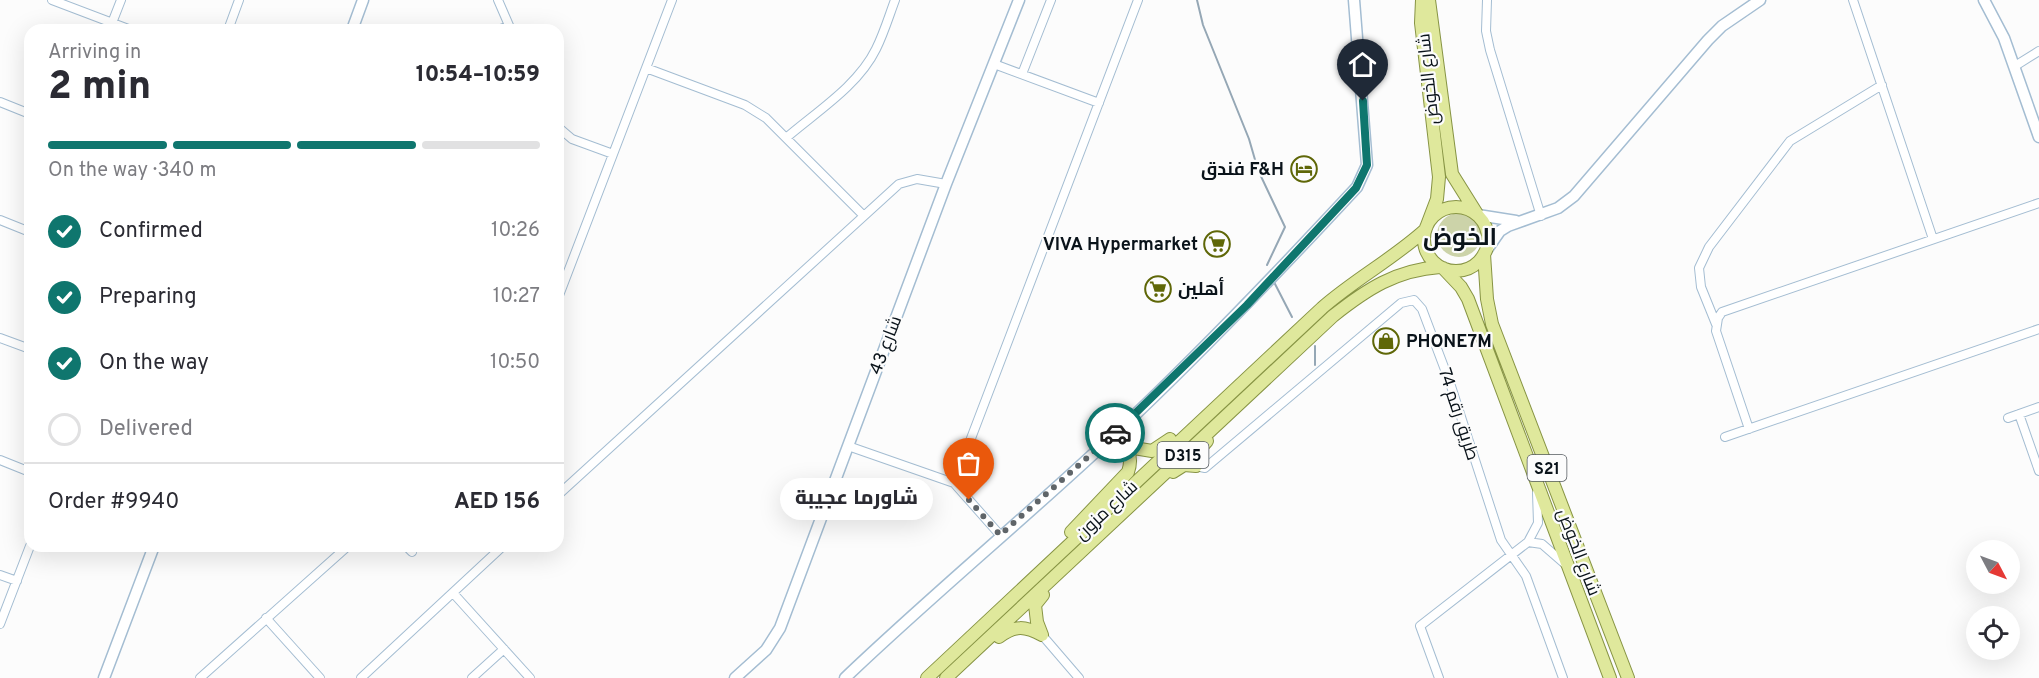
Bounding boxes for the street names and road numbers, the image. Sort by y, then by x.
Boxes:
street label: شارع الخوض [1413,32,1446,126]
street label: شارع 43 [865,313,908,378]
street label: طريق رقم 74 [1432,365,1483,464]
road number: D315 [1158,442,1208,468]
road number: S21 [1528,455,1566,481]
street label: شارع مزون [1071,476,1143,546]
street label: شارع الخوض [1550,506,1605,599]

